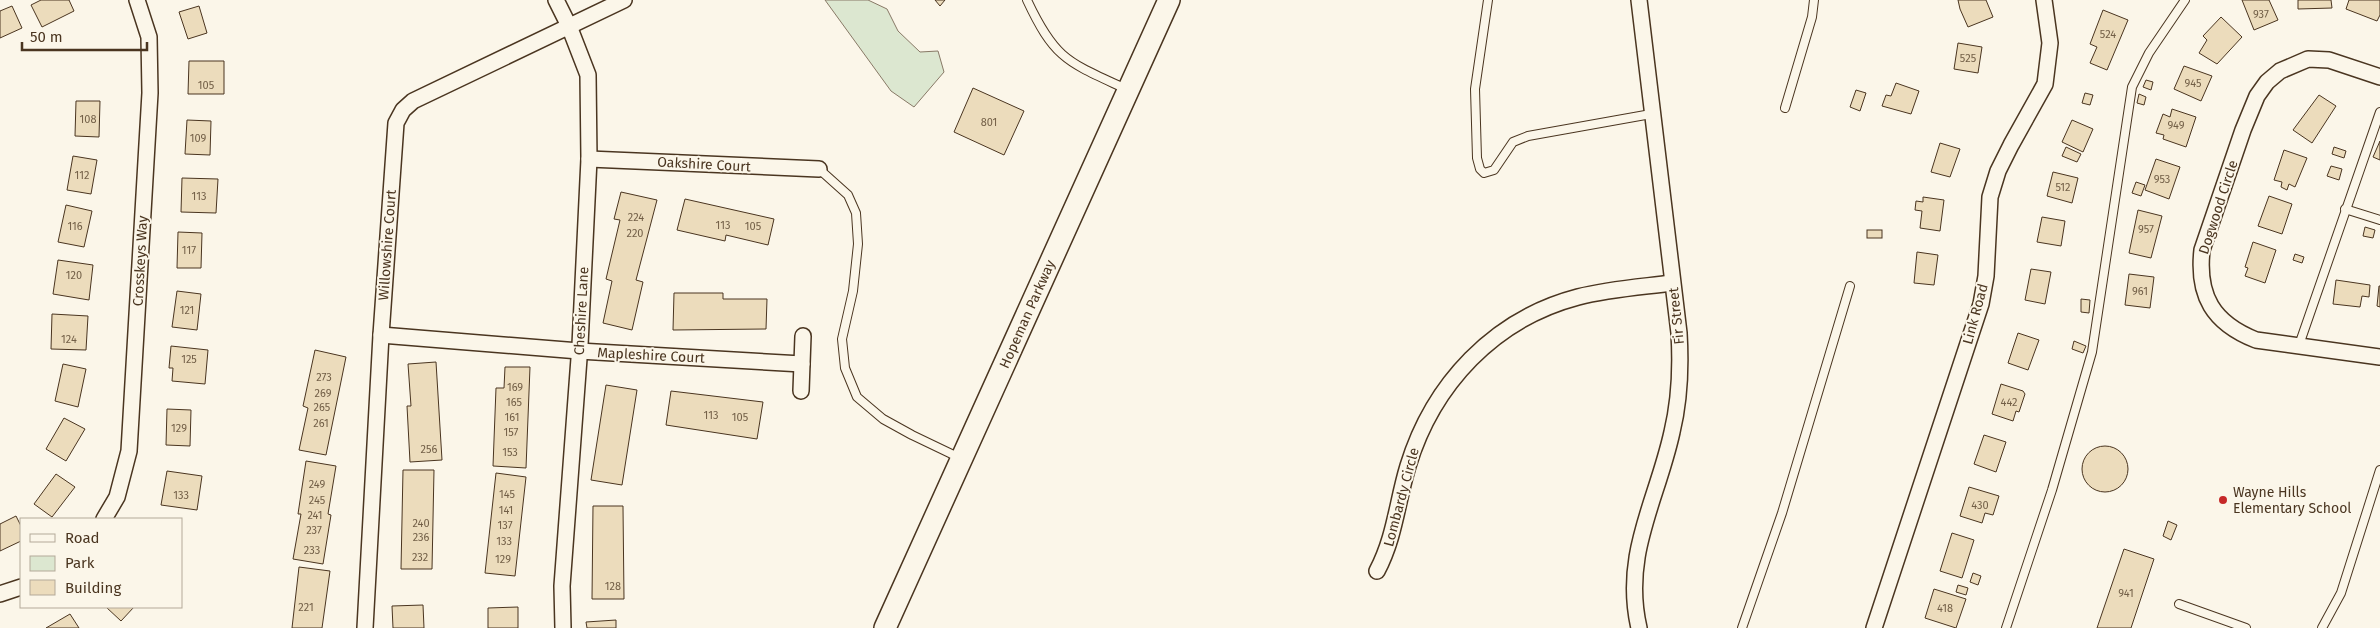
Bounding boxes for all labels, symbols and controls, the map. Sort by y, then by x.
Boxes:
house number: 937 [2253,8,2269,21]
scale bar [22,20,148,52]
text: 50 m [30,28,63,46]
house number: 524 [2100,28,2116,41]
house number: 525 [1960,52,1977,65]
house number: 945 [2185,77,2202,90]
house number: 105 [198,79,215,92]
house number: 108 [80,113,96,126]
house number: 801 [981,116,997,129]
house number: 949 [2167,119,2185,132]
house number: 109 [190,132,207,145]
street label: Oakshire Court [657,154,752,175]
street label: Dogwood Circle [2195,158,2242,256]
house number: 112 [75,169,89,182]
house number: 953 [2154,173,2170,186]
house number: 512 [2055,181,2071,194]
street label: Willowshire Court [375,188,400,301]
house number: 113 [192,190,206,203]
house number: 224 [628,211,644,224]
street label: Crosskeys Way [130,215,151,307]
house number: 113 [716,219,730,232]
house number: 116 [67,220,83,233]
house number: 105 [745,220,762,233]
house number: 957 [2138,223,2154,236]
house number: 220 [626,227,644,240]
house number: 117 [182,244,196,257]
street label: Hopeman Parkway [996,257,1059,371]
street label: Cheshire Lane [571,266,592,356]
house number: 120 [66,269,82,282]
street label: Link Road [1959,282,1992,346]
house number: 961 [2132,285,2148,298]
street label: Fir Street [1665,286,1688,345]
house number: 121 [180,304,194,317]
house number: 124 [61,333,77,346]
street label: Mapleshire Court [597,344,706,367]
house number: 125 [181,353,197,366]
house number: 273 [316,371,332,384]
house number: 169 [507,381,523,394]
house number: 269 [315,387,332,400]
house number: 165 [506,396,523,409]
house number: 442 [2001,396,2017,409]
house number: 265 [314,401,331,414]
house number: 113 [704,409,718,422]
house number: 161 [505,411,519,424]
house number: 105 [732,411,749,424]
house number: 261 [313,417,329,430]
house number: 129 [171,422,187,435]
house number: 157 [504,426,519,439]
house number: 256 [421,443,438,456]
house number: 153 [502,446,518,459]
street label: Lombardy Circle [1380,446,1423,548]
house number: 249 [309,478,325,491]
place label: Wayne Hills Elementary School [2233,484,2351,517]
house number: 145 [499,488,515,501]
house number: 133 [173,489,189,502]
house number: 245 [309,494,326,507]
marker: Wayne Hills Elementary School [2217,494,2229,506]
house number: 430 [1971,499,1989,512]
house number: 141 [499,504,513,517]
house number: 241 [307,509,323,522]
house number: 240 [412,517,430,530]
legend [20,518,182,608]
house number: 137 [497,519,513,532]
house number: 237 [306,524,322,537]
text: Road [65,529,100,547]
house number: 236 [413,531,430,544]
house number: 133 [496,535,512,548]
house number: 233 [304,544,320,557]
house number: 232 [412,551,428,564]
house number: 129 [495,553,511,566]
text: Park [65,554,95,572]
text: Building [65,579,121,597]
house number: 128 [605,580,621,593]
house number: 941 [2118,587,2134,600]
house number: 221 [298,601,314,614]
house number: 418 [1937,602,1953,615]

